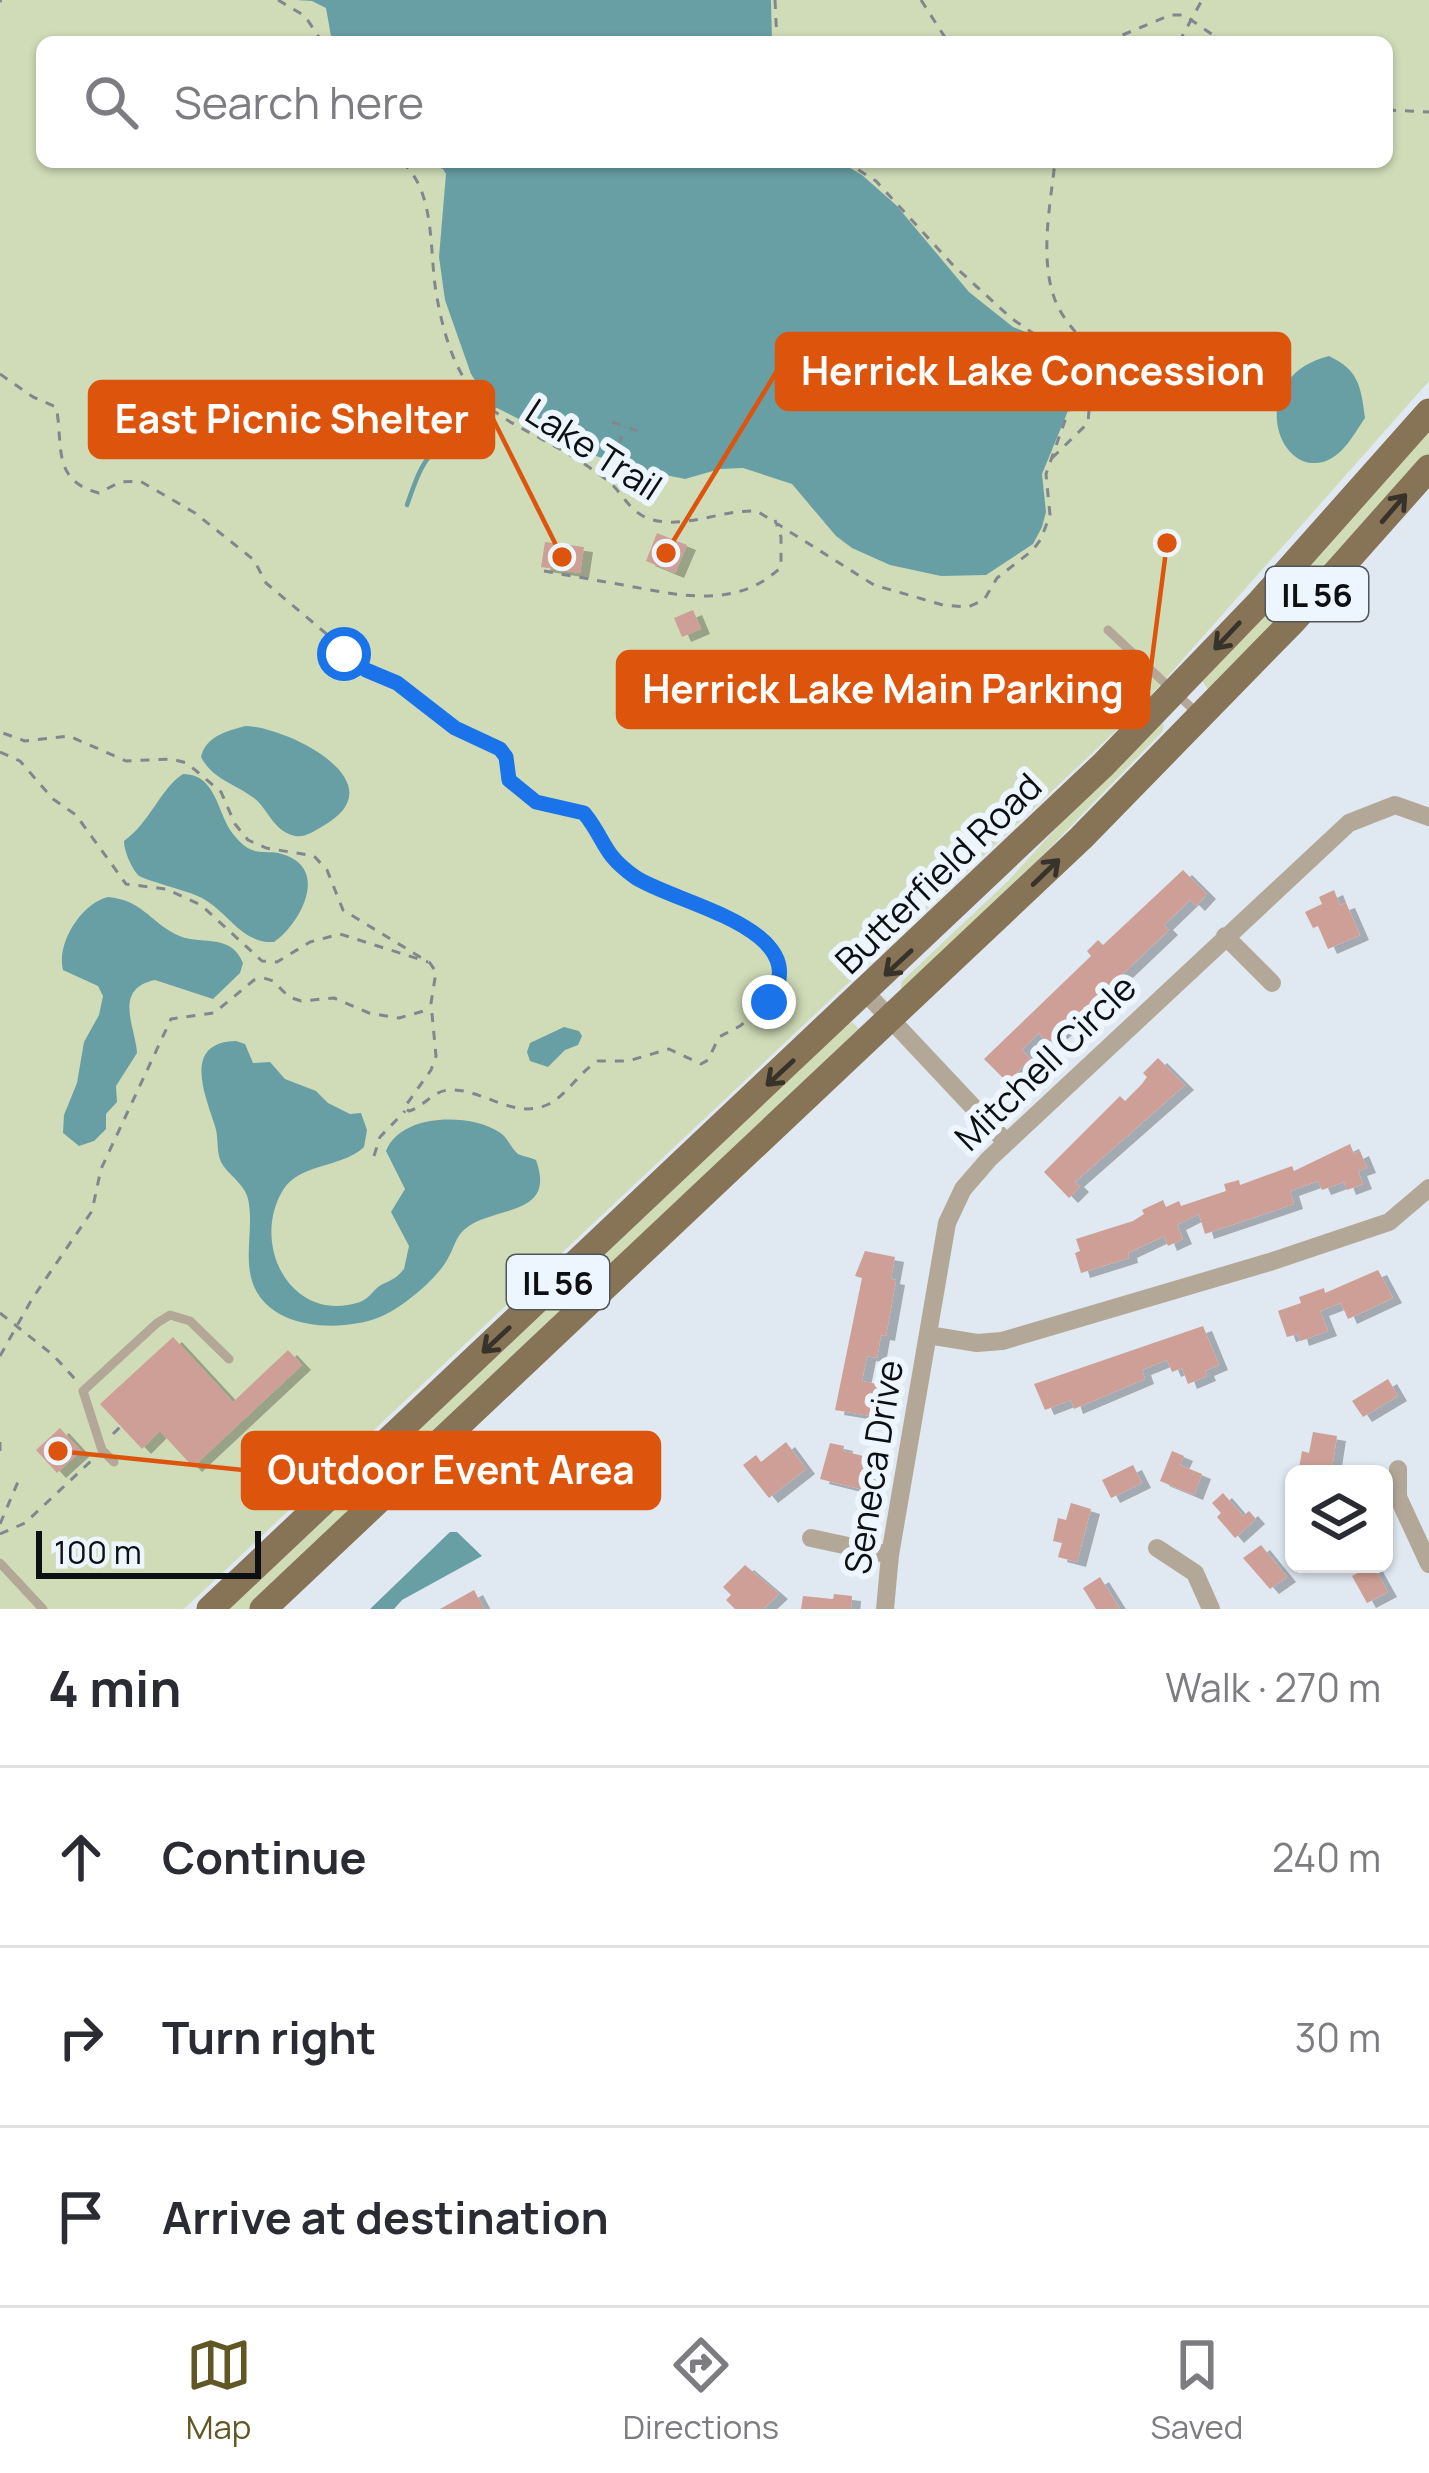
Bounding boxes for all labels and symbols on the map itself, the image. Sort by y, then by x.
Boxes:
callout: Herrick Lake Concession [777,334,1289,409]
text: Herrick Lake Concession [801,343,1265,397]
callout: East Picnic Shelter [90,382,493,457]
street label: Lake Trail [517,387,671,511]
text: East Picnic Shelter [115,391,469,445]
one-way arrow [1380,493,1407,523]
road number: IL 56 [1266,567,1368,621]
one-way arrow [1214,621,1242,651]
route start [317,627,371,681]
callout: Herrick Lake Main Parking [618,652,1148,727]
text: Herrick Lake Main Parking [642,661,1124,715]
street label: Butterfield Road [824,762,1052,984]
one-way arrow [1031,858,1060,887]
one-way arrow [883,948,913,976]
street label: Mitchell Circle [944,963,1146,1161]
route end [742,975,796,1029]
one-way arrow [766,1058,795,1086]
road number: IL 56 [507,1255,609,1309]
one-way arrow [482,1325,512,1354]
street label: Seneca Drive [832,1356,914,1578]
callout: Outdoor Event Area [243,1433,659,1508]
text: Outdoor Event Area [267,1442,635,1496]
scale bar [36,1525,261,1578]

